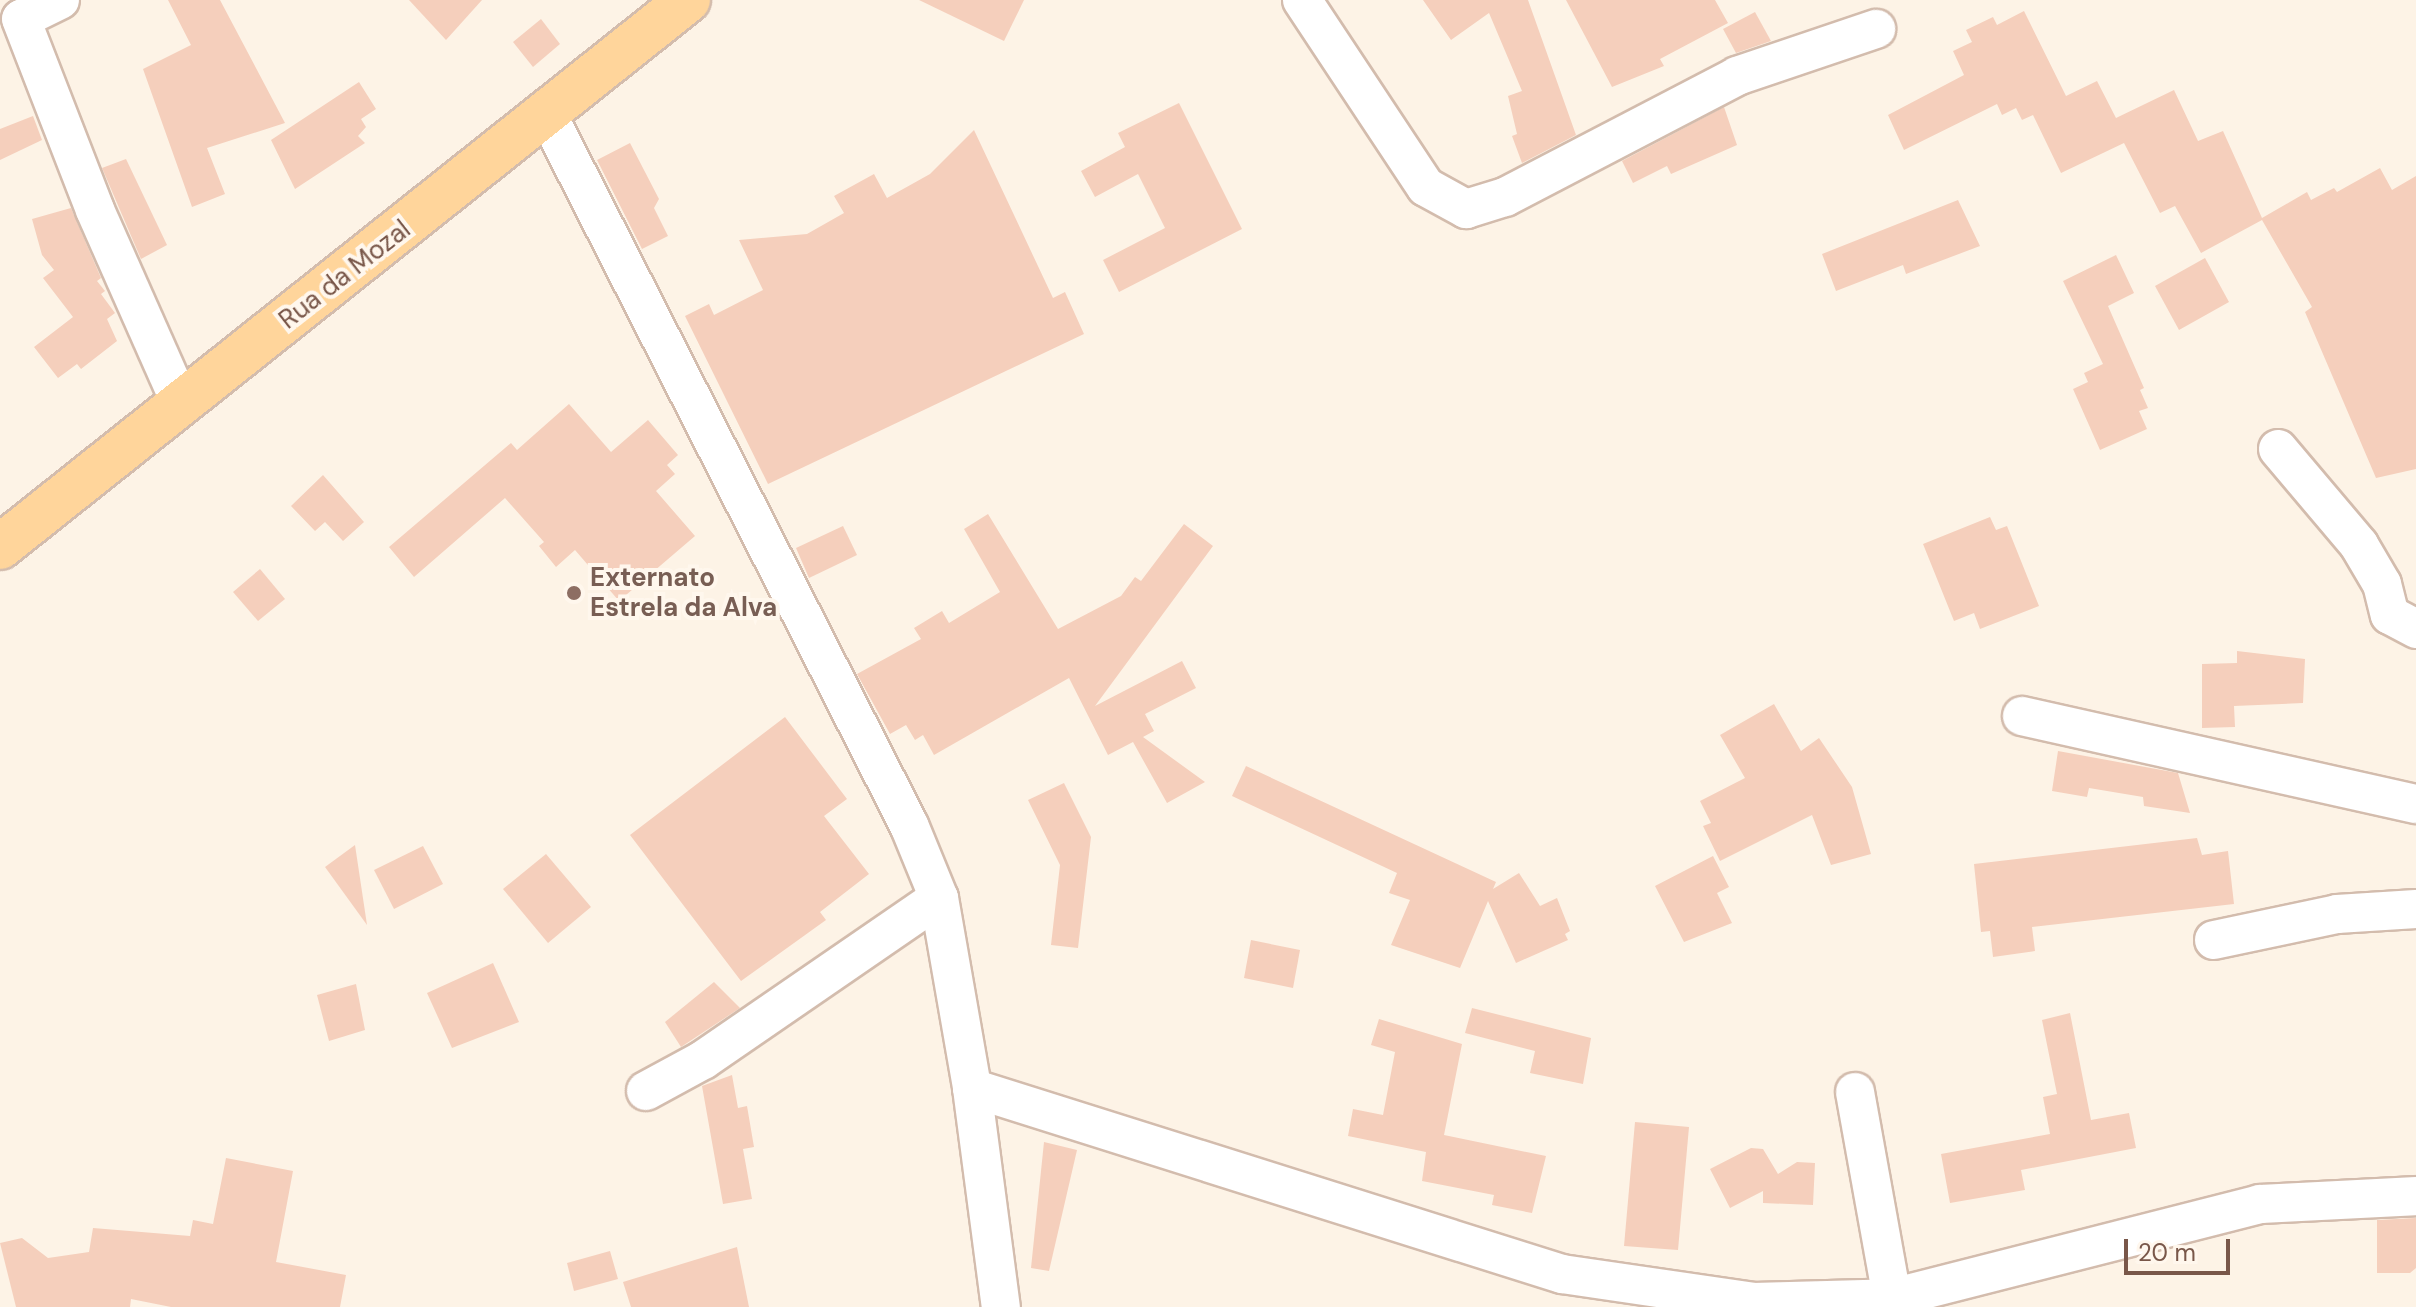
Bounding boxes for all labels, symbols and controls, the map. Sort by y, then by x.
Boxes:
street label: Rua da Mozal [273,214,417,336]
place label: Externato Estrela da Alva [590,562,777,624]
marker: Externato Estrela da Alva [565,584,583,602]
scale bar [2128,1223,2234,1273]
text: 20 m [2138,1237,2196,1268]

